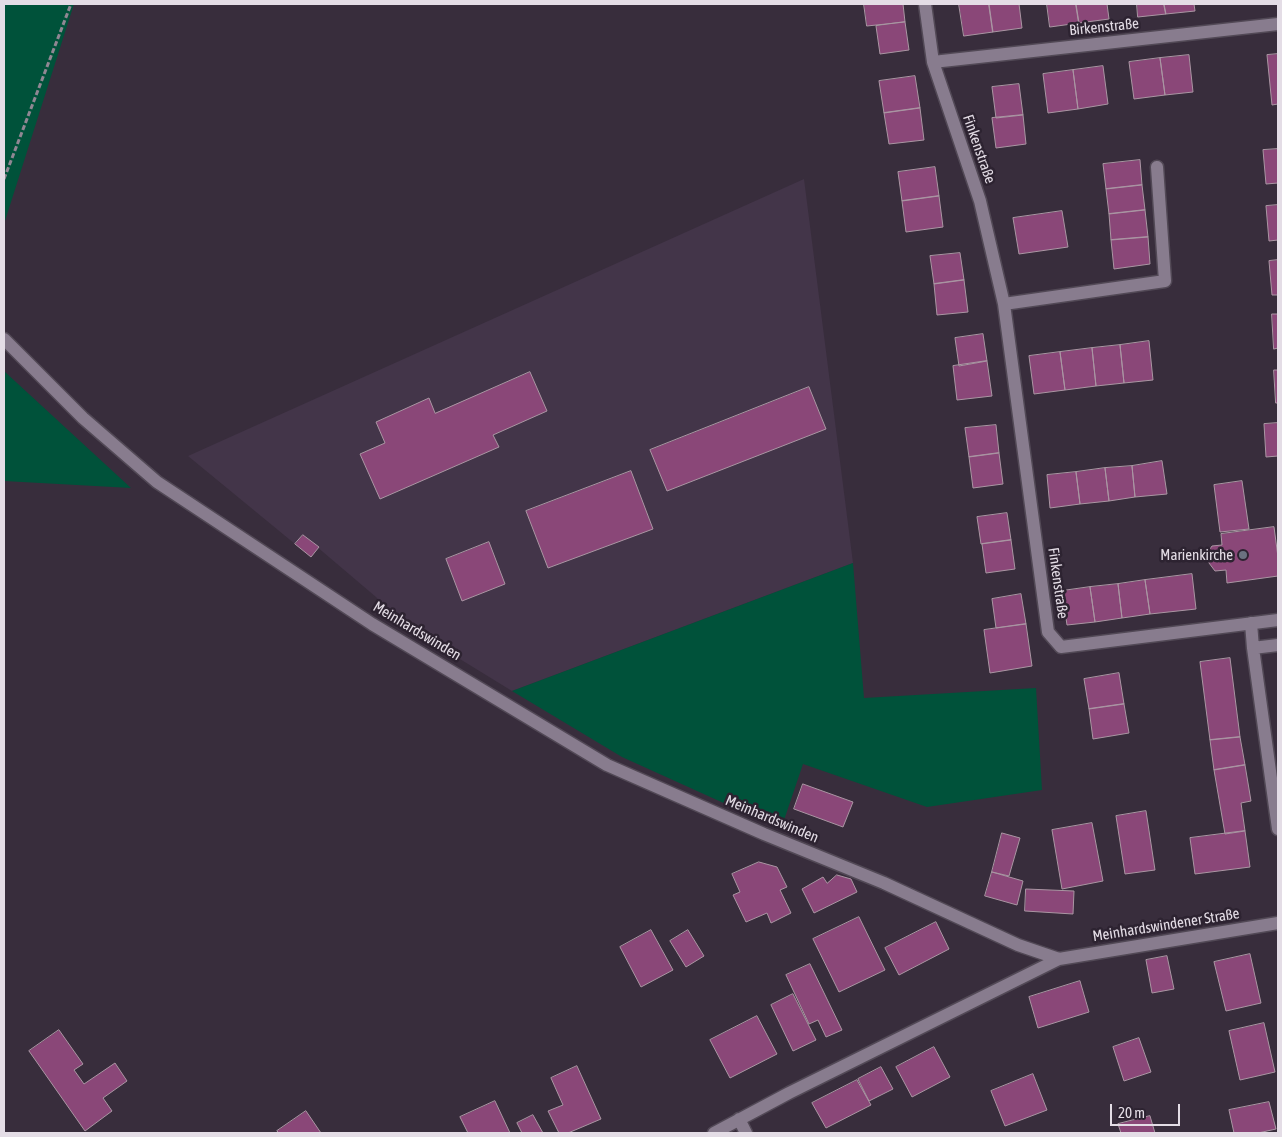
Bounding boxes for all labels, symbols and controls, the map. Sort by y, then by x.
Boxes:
street label: Birkenstraße [1068,14,1140,40]
street label: Finkenstraße [959,112,999,186]
street label: Finkenstraße [1044,546,1072,620]
place label: Marienkirche [1160,546,1233,564]
marker: Marienkirche [1237,549,1249,561]
street label: Meinhardswinden [370,598,464,664]
street label: Meinhardswinden [723,791,821,847]
street label: Meinhardswindener Straße [1091,905,1241,945]
scale bar [1112,1094,1182,1126]
text: 20 m [1118,1104,1145,1121]

